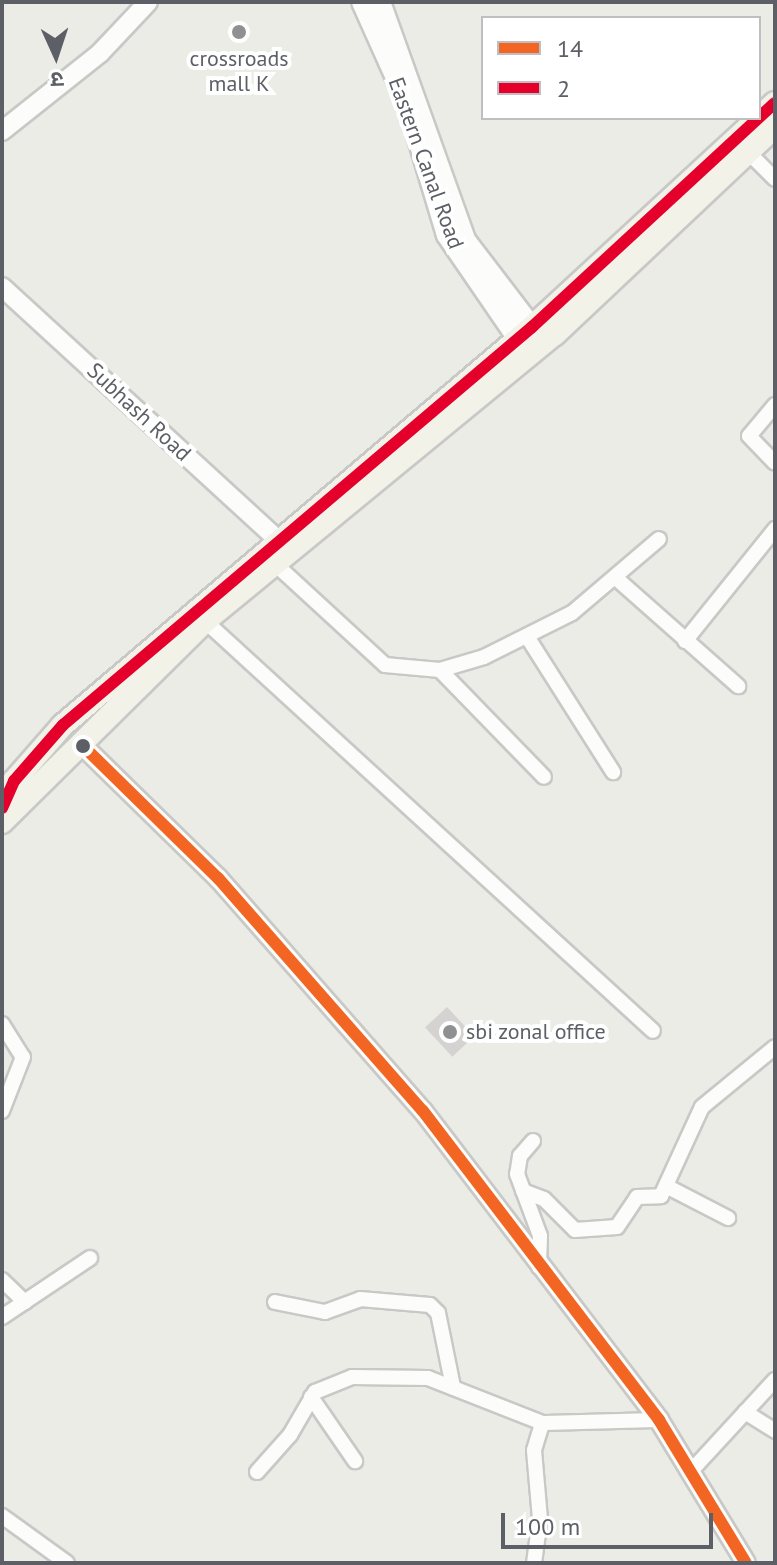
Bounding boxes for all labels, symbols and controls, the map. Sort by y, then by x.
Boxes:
north arrow [16,16,96,96]
legend [481,16,761,120]
marker: crossroads mall K [230,23,248,41]
text: 14 [557,33,583,64]
place label: crossroads mall K [190,45,288,96]
text: उ [50,66,64,94]
text: 2 [557,73,570,104]
street label: Eastern Canal Road [383,74,469,252]
street label: Subhash Road [82,357,196,467]
unlabelled marker [75,738,91,754]
place label: sbi zonal office [466,1019,606,1045]
marker: sbi zonal office [441,1023,459,1041]
scale bar [505,1497,717,1547]
text: 100 m [515,1511,580,1542]

